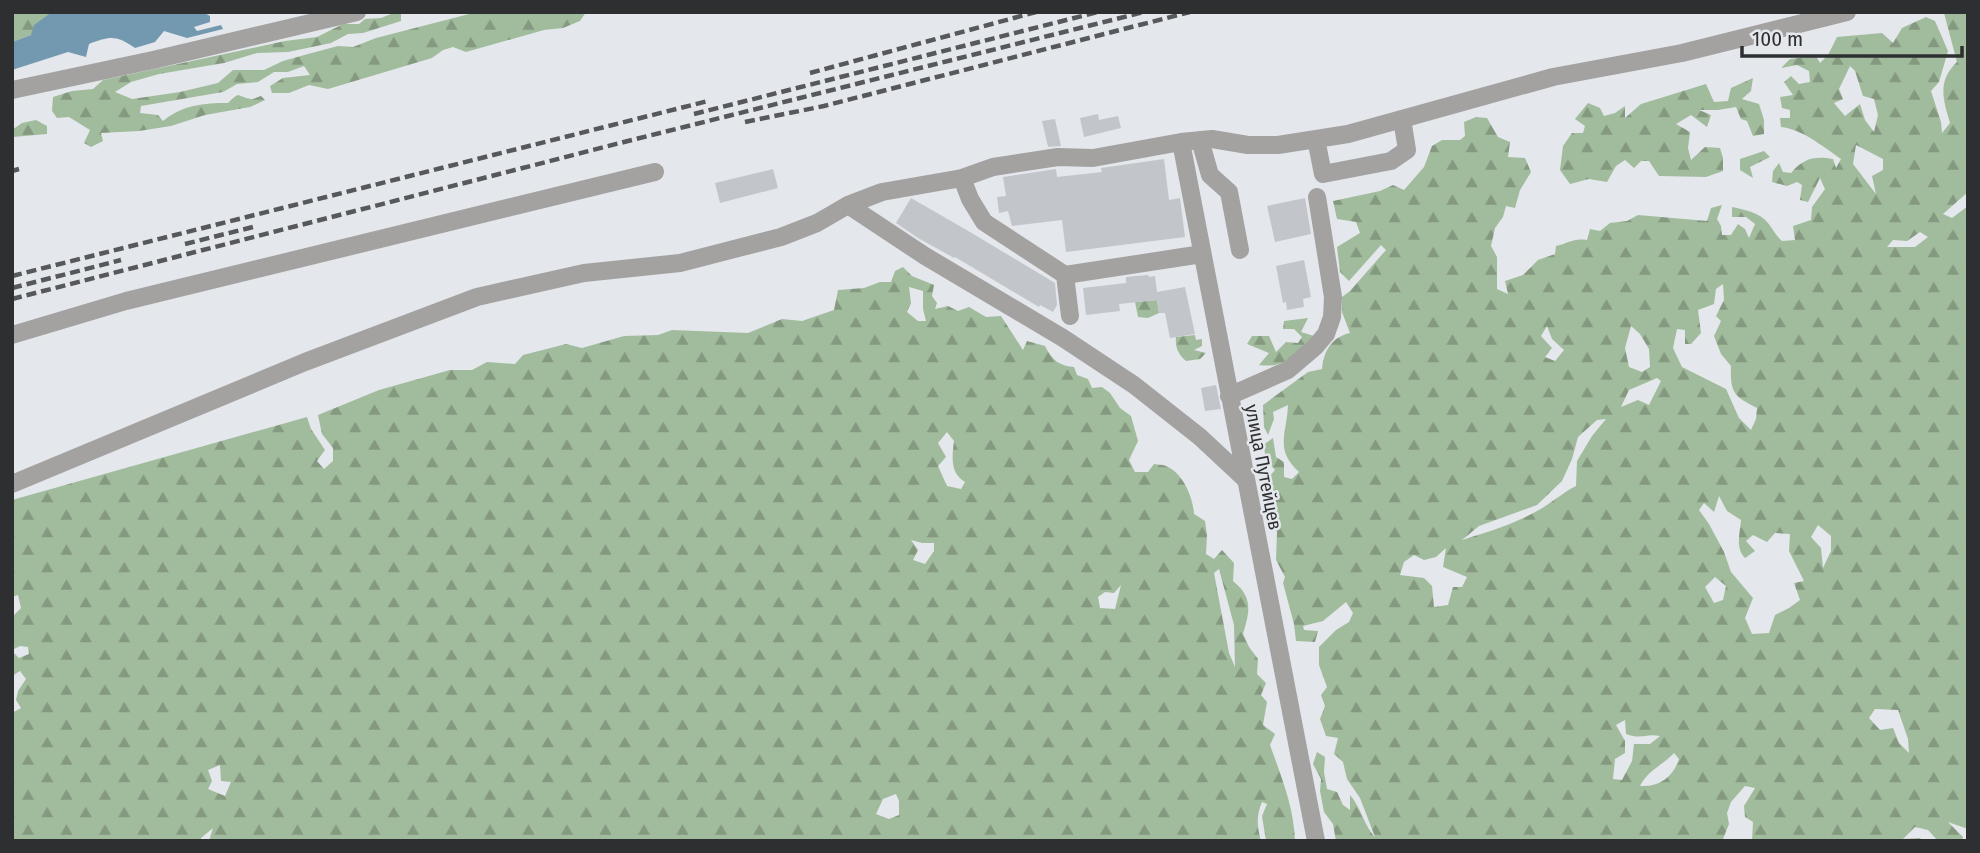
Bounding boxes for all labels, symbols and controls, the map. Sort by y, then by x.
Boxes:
scale bar [1742,14,1962,58]
text: 100 m [1752,26,1803,52]
street label: улица Путейцев [1240,402,1287,532]

